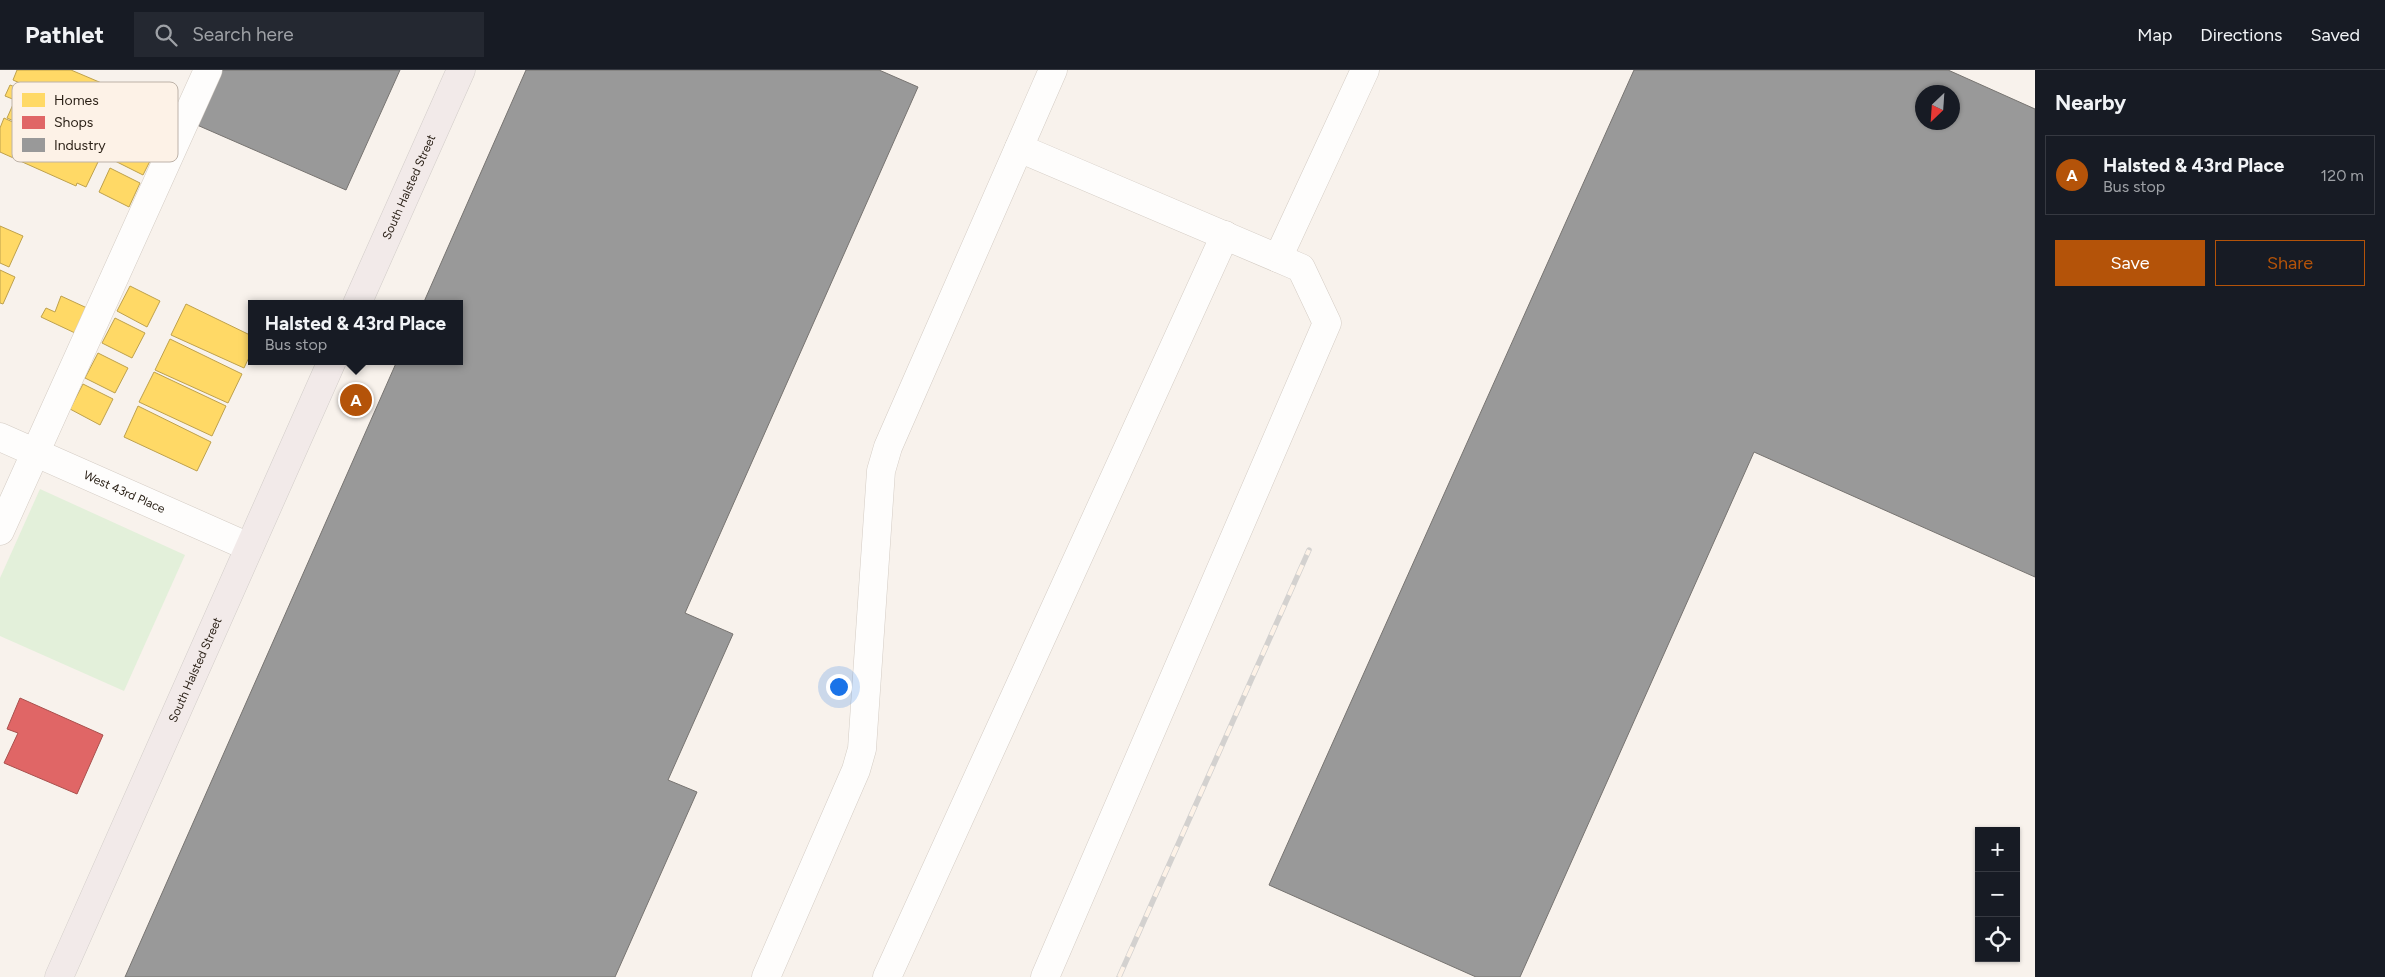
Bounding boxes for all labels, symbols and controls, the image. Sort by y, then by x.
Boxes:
search box [134,12,484,57]
text: Pathlet [25,20,104,49]
icon: search [152,21,180,49]
text: Search here [192,23,294,46]
text: Map [2137,24,2172,46]
text: Directions [2200,24,2282,46]
text: Saved [2310,24,2360,46]
legend [12,82,178,162]
north arrow [1915,85,1960,130]
text: Nearby [2055,90,2126,115]
text: Homes [54,92,99,109]
text: Shops [54,114,93,131]
street label: South Halsted Street [380,132,439,242]
text: Industry [54,137,106,154]
text: Halsted & 43rd Place [2103,154,2284,177]
text: A [2066,166,2078,185]
text: 120 m [2321,166,2364,185]
text: Bus stop [2103,177,2165,196]
button: Save [2055,240,2205,286]
button: Share [2215,240,2365,286]
popup [248,300,463,365]
text: Halsted & 43rd Place [265,312,446,335]
text: Bus stop [265,335,327,354]
pin: A [340,381,372,419]
street label: West 43rd Place [82,468,168,516]
street label: South Halsted Street [166,615,225,724]
your location [826,674,852,700]
map controls [1975,827,2020,962]
button: + [1975,827,2020,872]
button: − [1975,872,2020,917]
button: locate [1975,917,2020,962]

